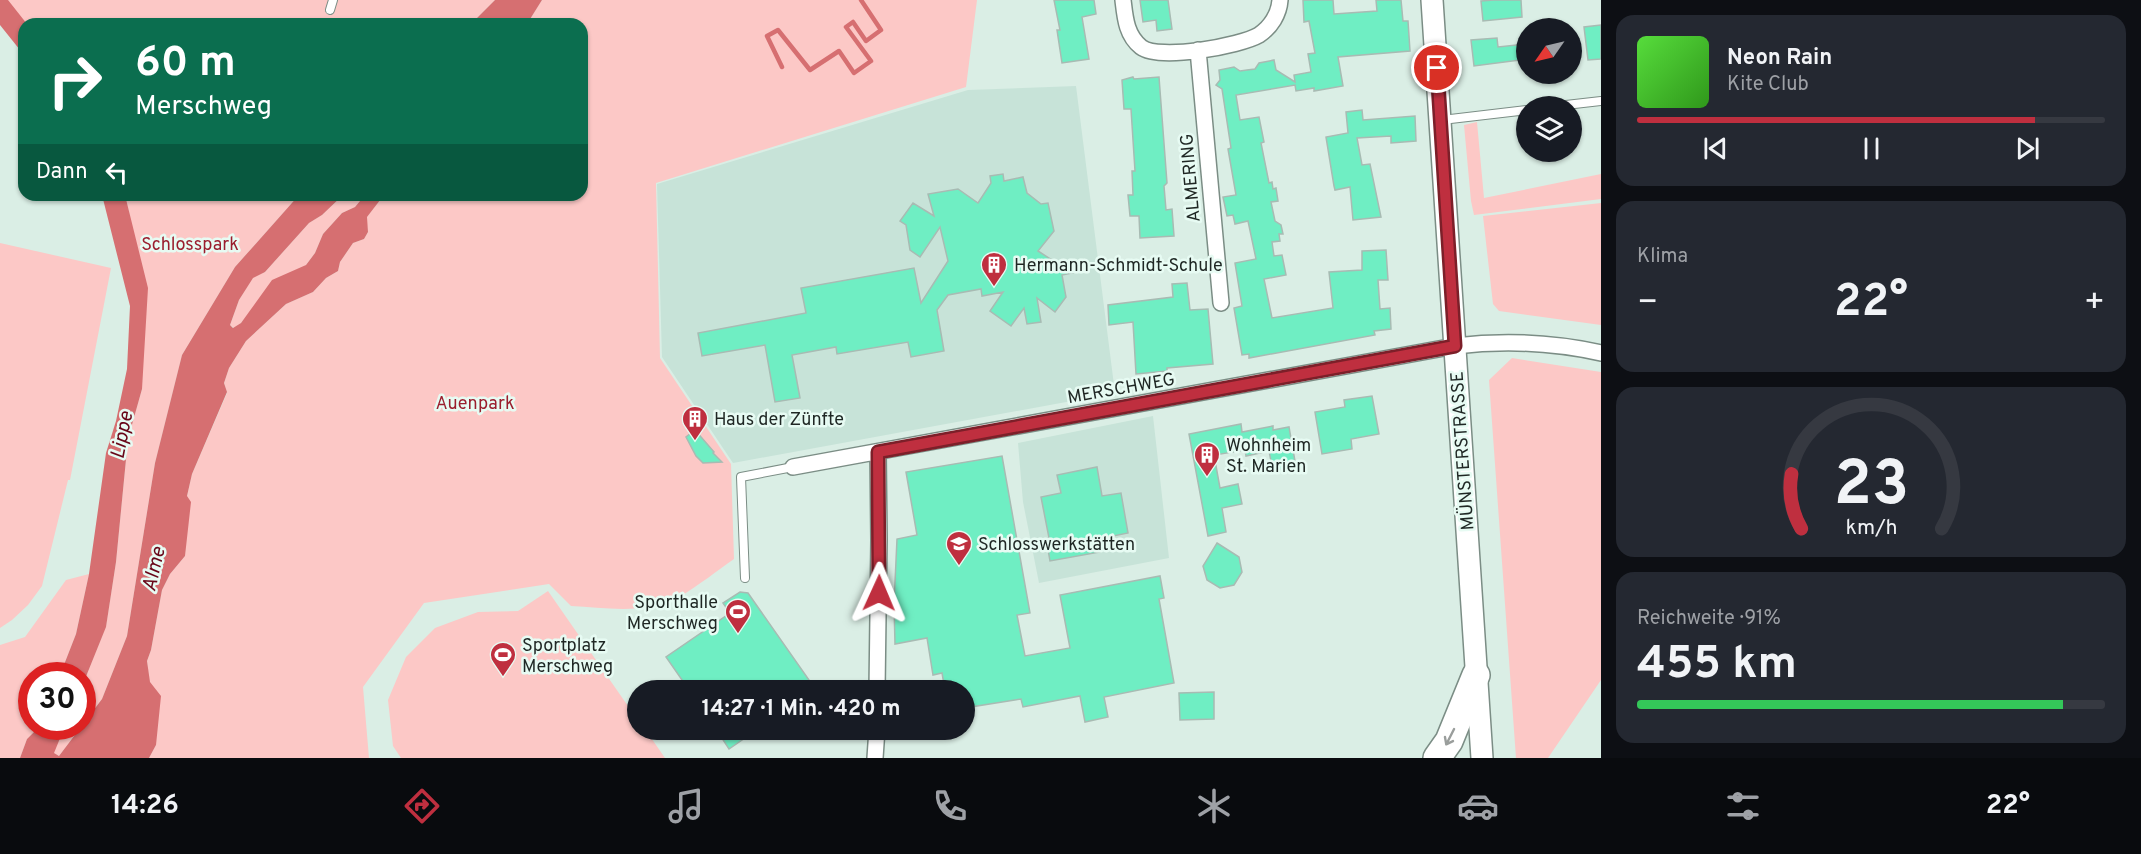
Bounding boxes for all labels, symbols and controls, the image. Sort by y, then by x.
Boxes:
north arrow [1516,18,1582,84]
map controls [1516,18,1582,162]
text: 60 m [135,38,236,91]
icon: right [36,42,114,120]
pin [1411,42,1462,93]
text: Neon Rain [1727,45,1832,72]
icon: arrive [1420,51,1453,84]
text: Kite Club [1727,72,1809,98]
text: Merschweg [135,90,272,124]
button: layers [1516,96,1582,162]
street label: ALMERING [1176,132,1207,223]
icon: previous [1699,132,1732,165]
icon: pause [1855,132,1888,165]
icon: next [2011,132,2044,165]
icon: left [100,156,133,189]
text: Dann [36,159,88,186]
park label: Schlosspark [141,234,239,257]
text: Klima [1637,244,1688,270]
building icon: Hermann-Schmidt-Schule [979,250,1009,288]
place label: Hermann-Schmidt-Schule [1014,255,1223,278]
text: 22° [1834,275,1908,332]
text: − [1637,283,1658,325]
text: + [2084,283,2105,325]
street label: MERSCHWEG [1066,369,1177,410]
street label: MÜNSTERSTRASSE [1444,371,1481,531]
park label: Auenpark [435,393,515,416]
building icon: Haus der Zünfte [680,404,710,442]
water label: Lippe [106,409,140,461]
place label: Haus der Zünfte [714,409,844,432]
place label: Wohnheim St. Marien [1226,435,1311,479]
building icon: Wohnheim St. Marien [1192,440,1222,478]
text: 23 [1833,448,1909,527]
text: km/h [1845,515,1897,542]
school or university icon: Schlosswerkstätten [944,529,974,567]
place label: Schlosswerkstätten [978,534,1135,557]
water label: Alme [137,544,173,594]
position arrow [847,561,911,625]
place label: Sporthalle Merschweg [627,592,718,636]
sports icon: Sporthalle Merschweg [723,597,753,635]
text: Reichweite · 91% [1637,606,1781,632]
place label: Sportplatz Merschweg [522,635,613,679]
text: 455 km [1637,637,1797,694]
sports icon: Sportplatz Merschweg [488,640,518,678]
speed limit sign: 30 [18,662,96,740]
text: 14:27 · 1 Min. · 420 m [701,696,901,723]
one-way arrow [1444,728,1456,746]
icon: directions [401,785,443,827]
icon: music [665,785,707,827]
icon: phone [929,785,971,827]
icon: climate [1193,785,1235,827]
icon: car [1457,785,1499,827]
icon: filters [1722,785,1764,827]
text: 14:26 [111,789,179,823]
text: 22° [1986,789,2030,823]

